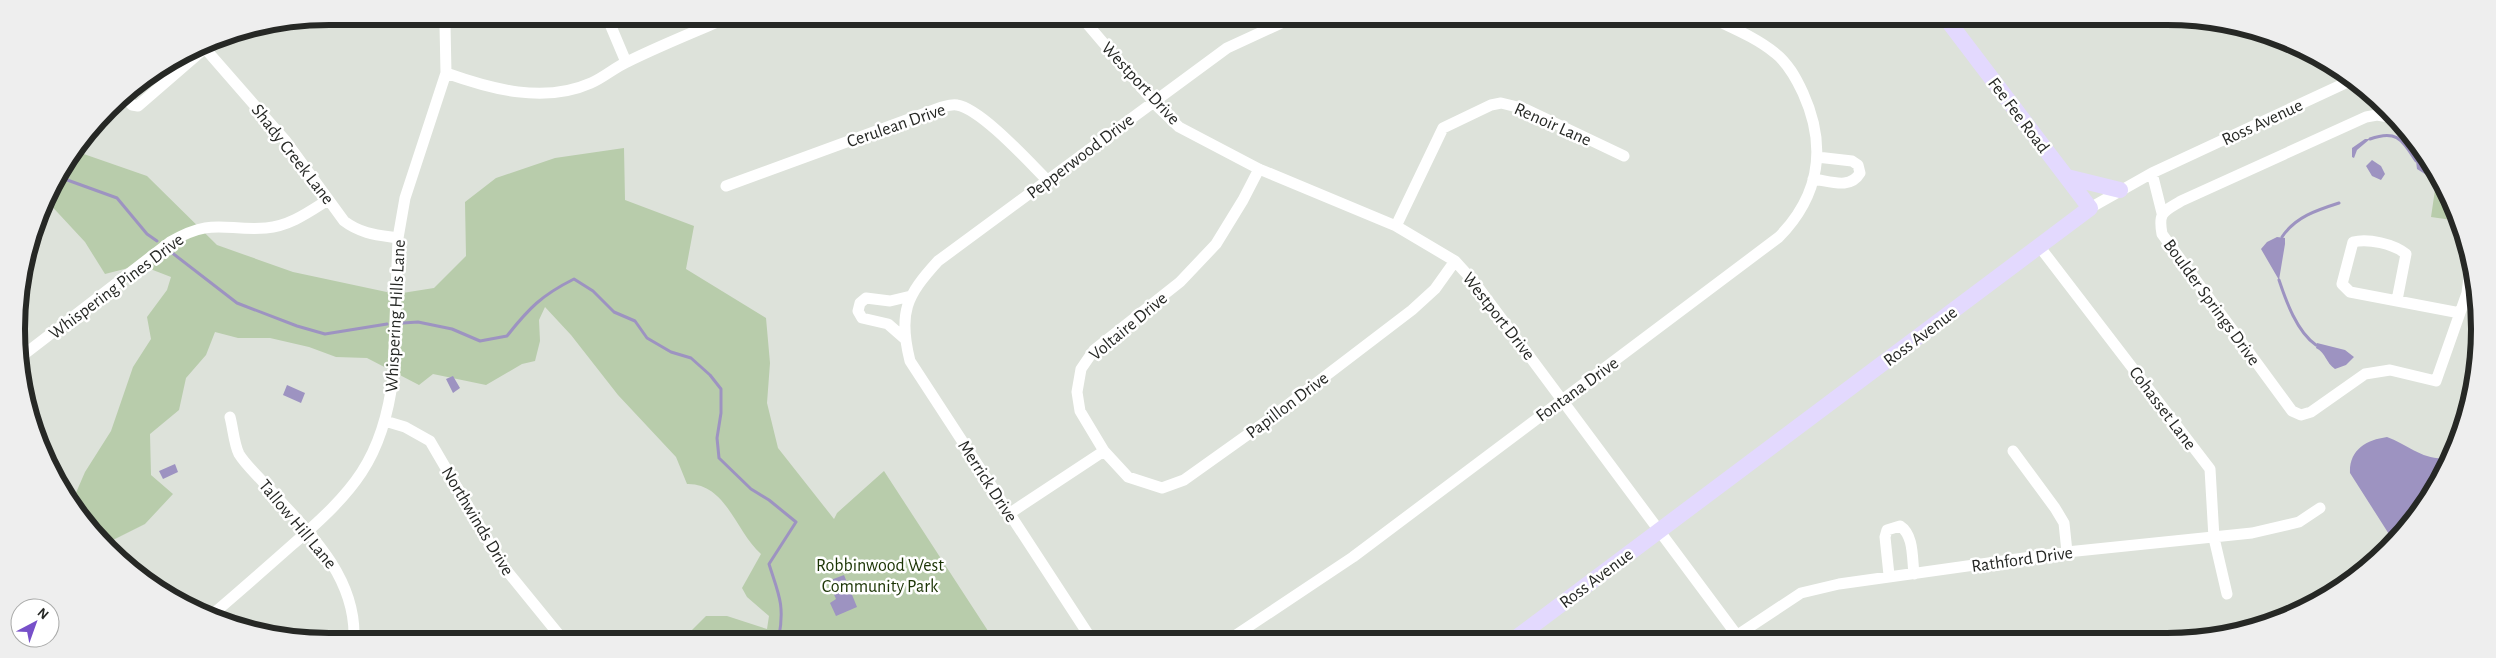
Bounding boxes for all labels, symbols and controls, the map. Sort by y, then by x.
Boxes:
street label: Westport Drive [1098,39,1183,129]
street label: Fee Fee Road [1984,75,2052,157]
street label: Ross Avenue [2219,96,2306,149]
street label: Renoir Lane [1511,100,1594,150]
street label: Shady Creek Lane [248,101,337,208]
street label: Cerulean Drive [845,101,948,151]
street label: Pepperwood Drive [1024,111,1137,203]
street label: Whispering Pines Drive [46,230,187,343]
street label: Boulder Springs Drive [2159,236,2263,369]
street label: Whispering Hills Lane [383,239,409,393]
street label: Westport Drive [1459,269,1538,364]
street label: Voltaire Drive [1086,289,1171,364]
street label: Ross Avenue [1880,303,1961,370]
street label: Fontana Drive [1533,354,1622,426]
street label: Cohasset Lane [2125,364,2199,454]
street label: Papillon Drive [1243,369,1332,442]
street label: Merrick Drive [954,437,1020,526]
street label: Northwinds Drive [438,464,517,579]
street label: Tallow Hill Lane [255,477,340,573]
street label: Rathford Drive [1970,544,2074,576]
street label: Ross Avenue [1556,545,1637,612]
park label: Robbinwood West Community Park [816,557,944,596]
north arrow [10,598,60,648]
text: N [35,605,51,622]

